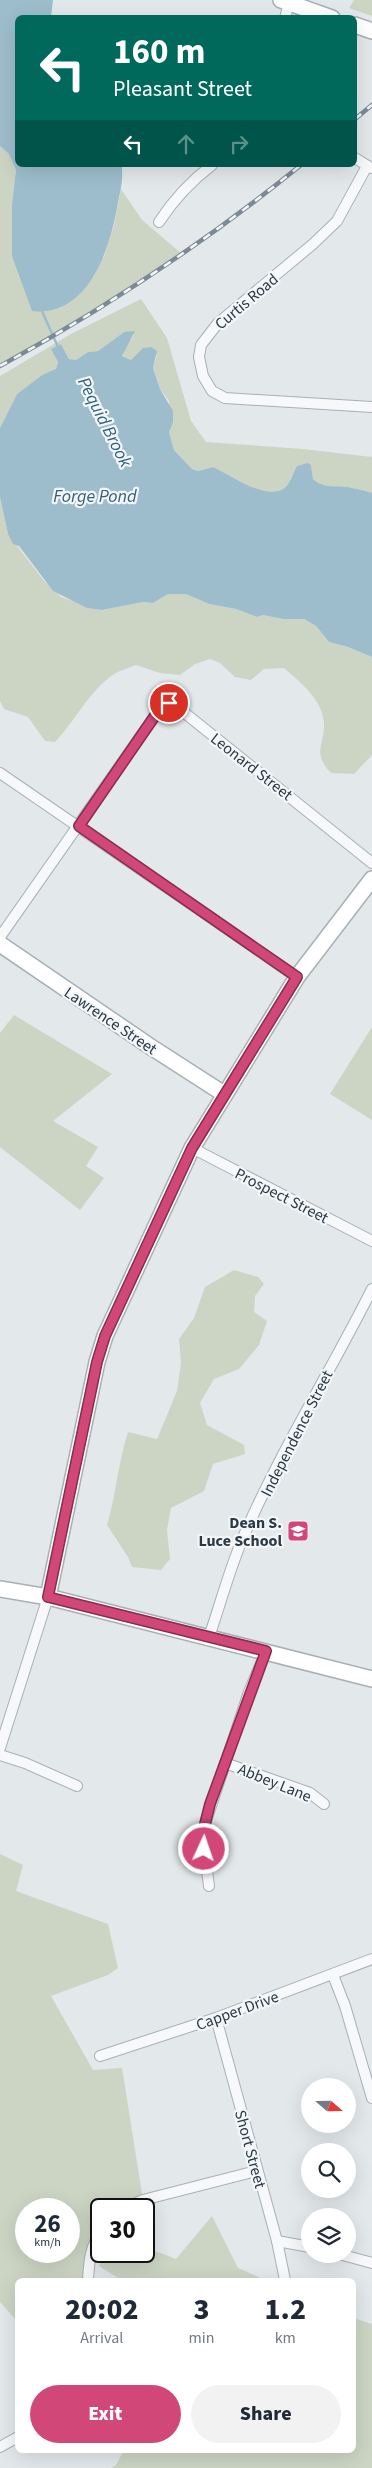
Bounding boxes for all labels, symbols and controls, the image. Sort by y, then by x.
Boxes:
text: 160 m [113,27,205,77]
icon: left [30,35,95,100]
text: Pleasant Street [113,73,252,105]
icon: left [119,130,147,158]
icon: ahead [172,130,200,158]
icon: right [225,130,253,158]
street label: Curtis Road [210,269,283,335]
water label: Pequid Brook [71,373,138,472]
water label: Forge Pond [53,484,137,509]
pin [148,682,190,724]
icon: arrive [155,689,183,717]
street label: Leonard Street [206,728,297,806]
street label: Lawrence Street [60,982,162,1060]
street label: Prospect Street [231,1163,333,1229]
street label: Independence Street [256,1366,339,1500]
place label: Dean S. Luce School [198,1512,282,1552]
school or university icon: Dean S. Luce School [286,1519,310,1543]
street label: Abbey Lane [235,1758,315,1808]
position arrow [177,1822,229,1874]
street label: Capper Drive [193,1986,282,2036]
north arrow [301,2078,356,2132]
map controls [301,2078,356,2263]
street label: Short Street [229,2108,271,2191]
button: search [301,2143,356,2198]
speed limit sign: 30 [90,2198,155,2263]
text: 26 [34,2206,61,2242]
button: layers [301,2208,356,2263]
text: km/h [34,2234,61,2251]
text: 20:02 [65,2288,138,2331]
text: 3 [194,2288,210,2331]
text: 1.2 [265,2288,306,2331]
text: Arrival [80,2327,123,2349]
text: min [189,2327,215,2349]
text: km [275,2327,296,2349]
button: Exit [30,2385,181,2443]
button: Share [191,2385,341,2443]

